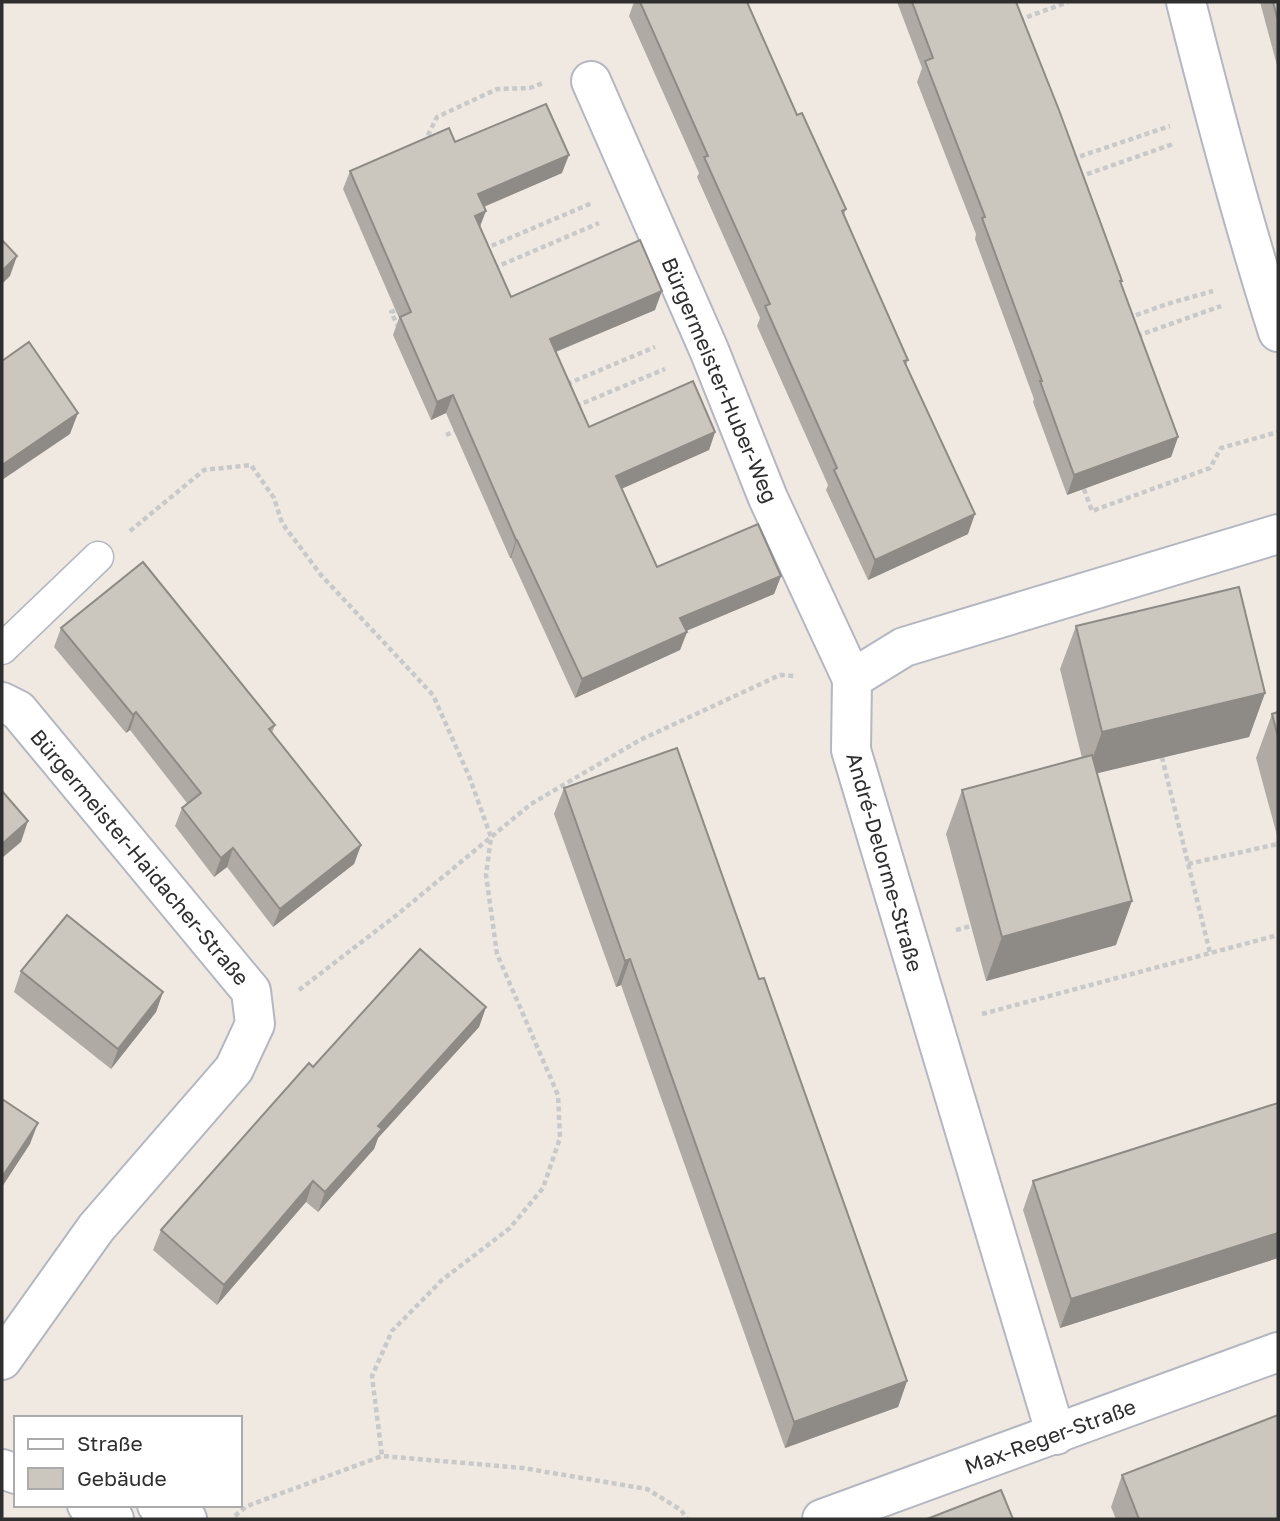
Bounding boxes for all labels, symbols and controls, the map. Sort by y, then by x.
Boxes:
street label: Bürgermeister-Huber-Weg [656,253,784,507]
street label: Bürgermeister-Haidacher-Straße [25,724,255,990]
street label: André-Delorme-Straße [841,750,929,974]
street label: Max-Reger-Straße [961,1393,1139,1479]
legend [14,1416,242,1507]
text: Straße [77,1430,143,1456]
text: Gebäude [77,1465,167,1491]

